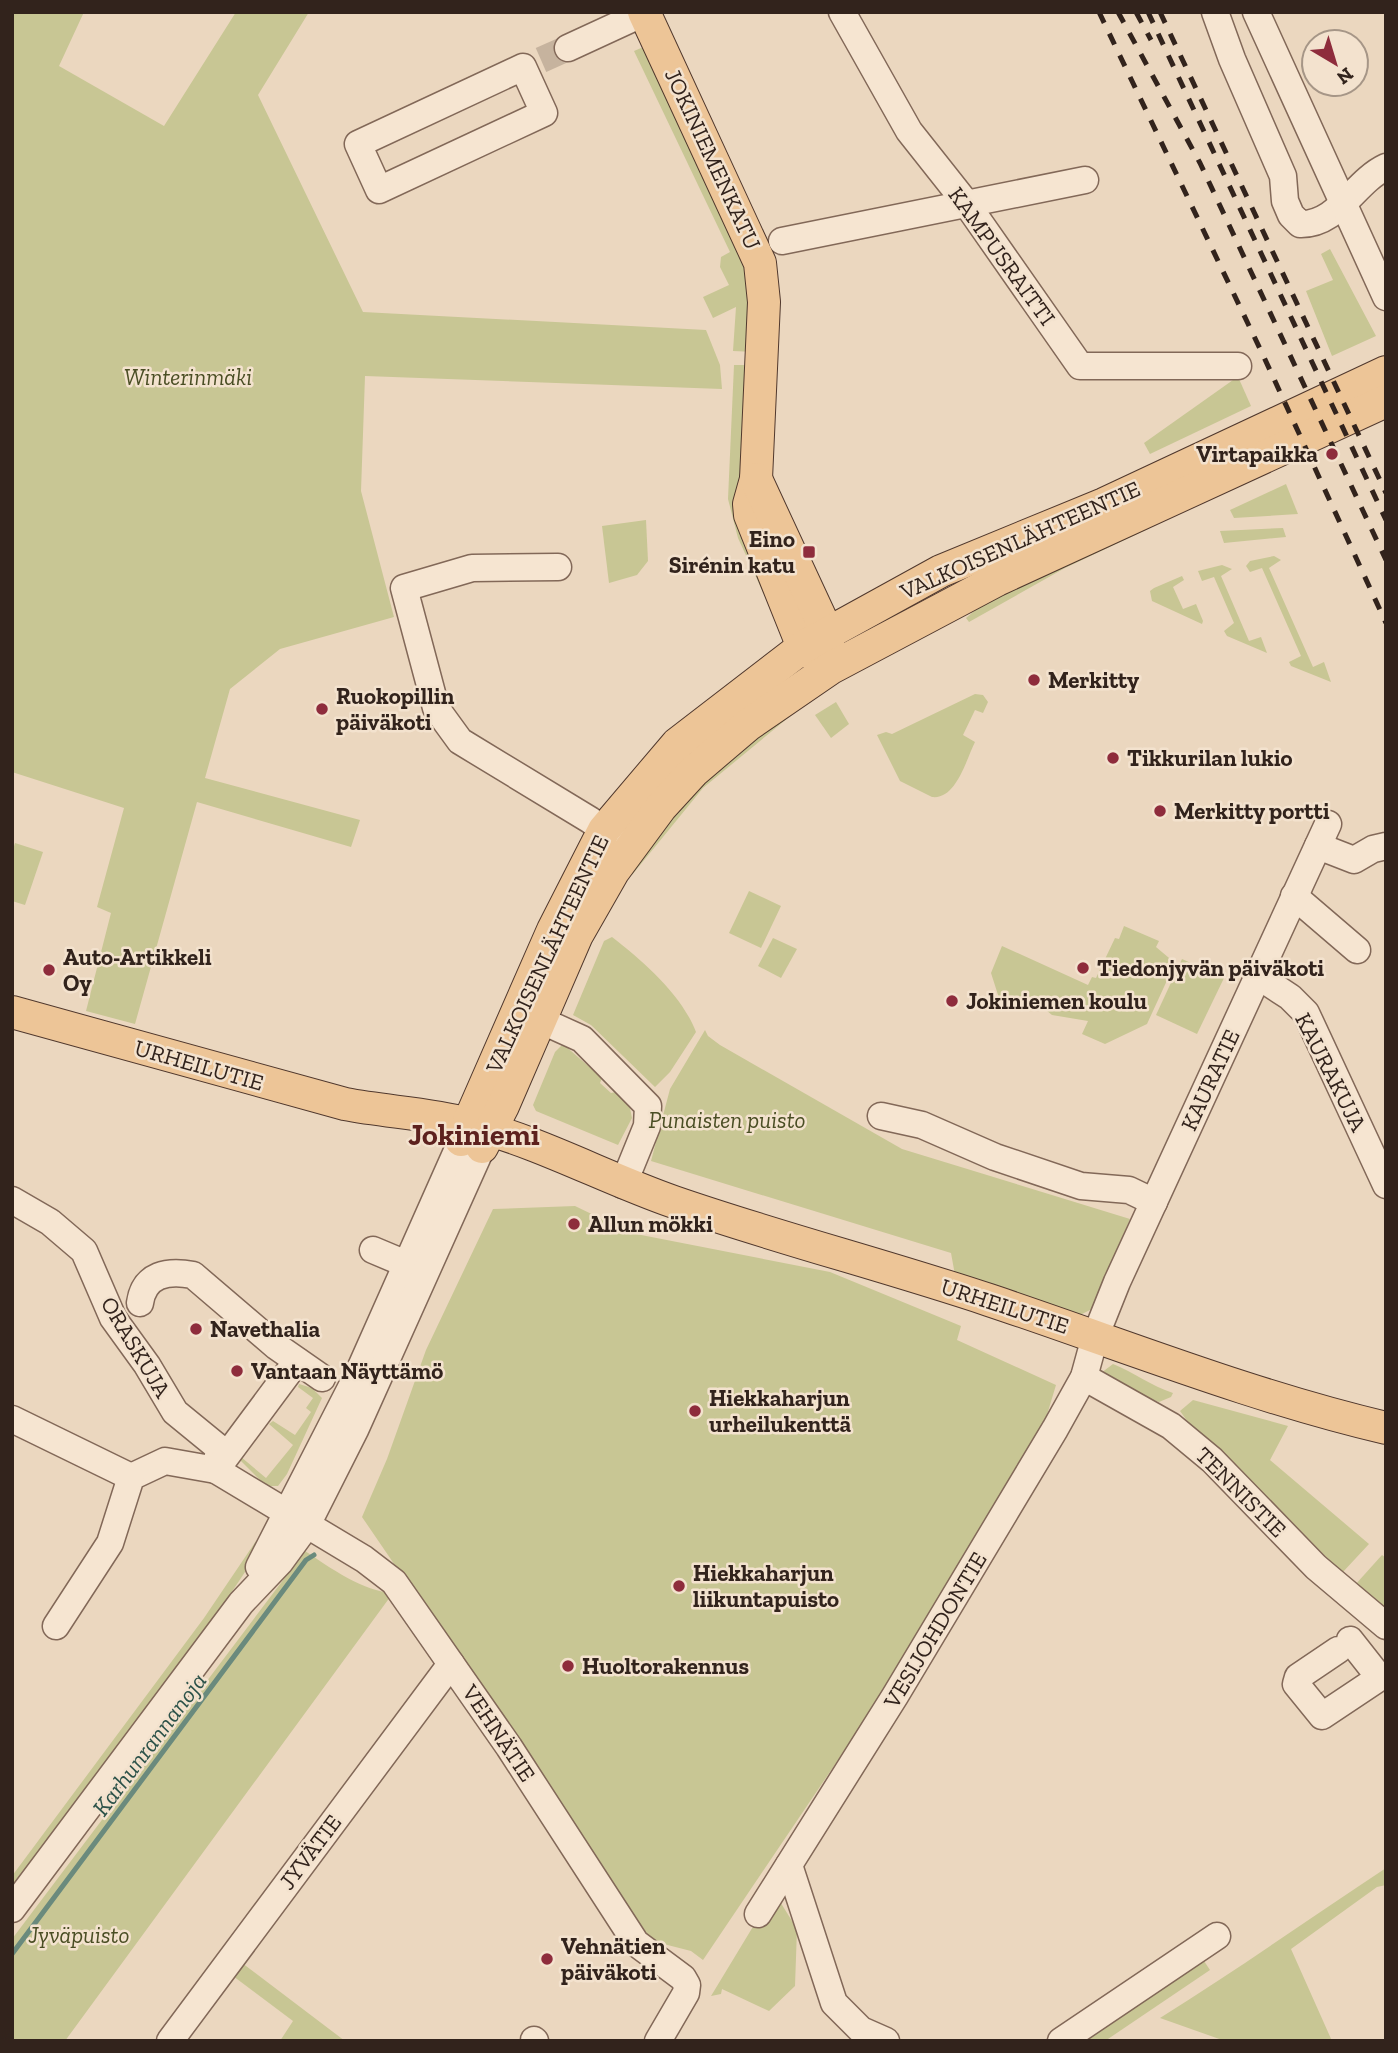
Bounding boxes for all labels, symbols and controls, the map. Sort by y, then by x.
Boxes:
north arrow [1300,28,1370,98]
text: N [1332,62,1358,90]
street label: JOKINIEMENKATU [659,64,767,254]
street label: KAMPUSRAITTI [942,181,1062,331]
park label: Winterinmäki [124,363,252,391]
place label: Virtapaikka [1196,440,1318,468]
marker: Virtapaikka [1324,446,1340,462]
street label: VALKOISENLÄHTEENTIE [895,474,1144,606]
place label: Eino Sirénin katu [669,525,796,579]
marker: Eino Sirénin katu [801,544,817,560]
place label: Merkitty [1048,666,1140,694]
marker: Merkitty [1026,672,1042,688]
place label: Ruokopillin päiväkoti [336,682,455,736]
marker: Ruokopillin päiväkoti [314,701,330,717]
place label: Tikkurilan lukio [1127,744,1293,772]
marker: Tikkurilan lukio [1105,750,1121,766]
place label: Merkitty portti [1174,797,1330,825]
marker: Merkitty portti [1152,803,1168,819]
street label: VALKOISENLÄHTEENTIE [479,830,615,1079]
place label: Auto-Artikkeli Oy [63,943,212,997]
place label: Tiedonjyvän päiväkoti [1097,954,1324,982]
marker: Tiedonjyvän päiväkoti [1075,960,1091,976]
marker: Auto-Artikkeli Oy [41,962,57,978]
place label: Jokiniemen koulu [966,987,1148,1015]
marker: Jokiniemen koulu [944,993,960,1009]
street label: KAURAKUJA [1289,1008,1373,1137]
street label: KAURATIE [1174,1025,1246,1135]
street label: URHEILUTIE [131,1033,267,1097]
park label: Punaisten puisto [648,1106,806,1134]
district label: Jokiniemi [408,1117,540,1153]
place label: Allun mökki [588,1210,713,1238]
marker: Allun mökki [566,1216,582,1232]
street label: URHEILUTIE [938,1272,1072,1340]
street label: ORASKUJA [95,1291,178,1404]
place label: Navethalia [210,1315,321,1343]
marker: Navethalia [188,1321,204,1337]
place label: Vantaan Näyttämö [251,1357,443,1385]
marker: Vantaan Näyttämö [229,1363,245,1379]
place label: Hiekkaharjun urheilukenttä [709,1384,851,1438]
marker: Hiekkaharjun urheilukenttä [687,1403,703,1419]
street label: TENNISTIE [1190,1441,1292,1543]
street label: VESIJOHDONTIE [877,1547,993,1714]
place label: Hiekkaharjun liikuntapuisto [693,1559,839,1613]
marker: Hiekkaharjun liikuntapuisto [671,1578,687,1594]
place label: Huoltorakennus [582,1652,749,1680]
marker: Huoltorakennus [560,1658,576,1674]
water label: Karhunrannanoja [86,1667,212,1821]
street label: VEHNÄTIE [456,1678,542,1787]
street label: JYVÄTIE [273,1809,347,1895]
park label: Jyväpuisto [27,1921,130,1949]
place label: Vehnätien päiväkoti [561,1932,666,1986]
marker: Vehnätien päiväkoti [539,1951,555,1967]

